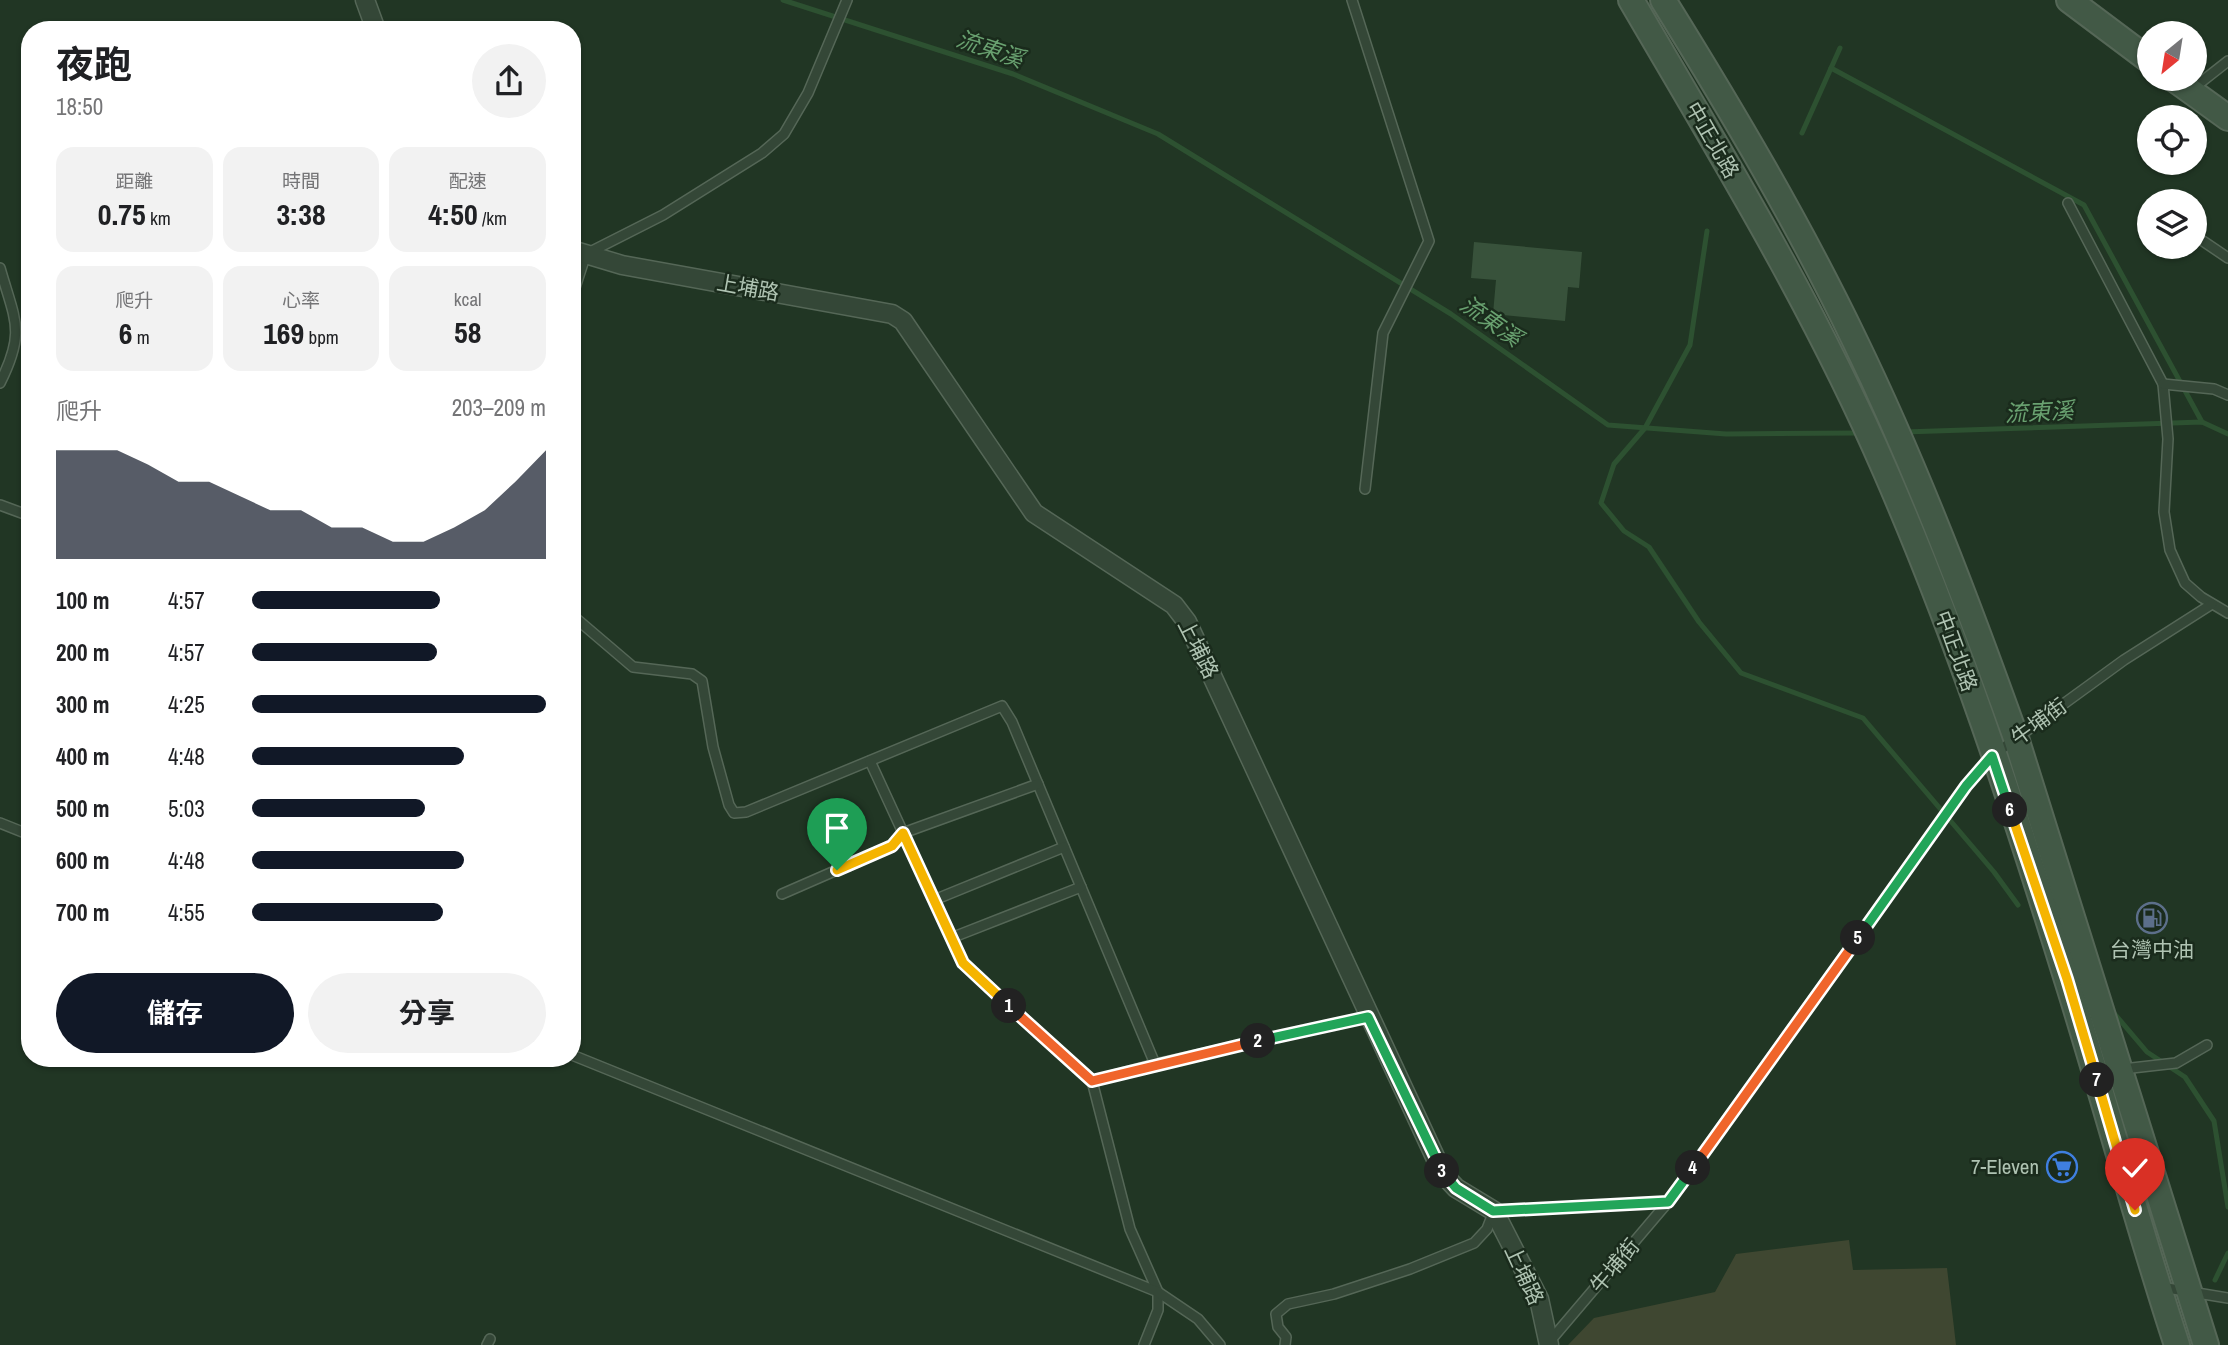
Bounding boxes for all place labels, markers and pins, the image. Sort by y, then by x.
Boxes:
pin: 6 [1993,792,2028,828]
pin [807,798,867,870]
fuel station icon: 台灣中油 [2135,901,2169,935]
pin: 5 [1840,920,1876,956]
place label: 台灣中油 [2110,935,2194,964]
pin: 1 [992,988,1026,1024]
pin: 2 [1240,1024,1276,1058]
pin: 7 [2080,1062,2114,1098]
pin [2105,1138,2165,1210]
pin: 4 [1676,1150,1710,1186]
supermarket icon: 7-Eleven [2045,1150,2079,1184]
place label: 7-Eleven [1971,1152,2039,1181]
pin: 3 [1424,1154,1460,1188]

